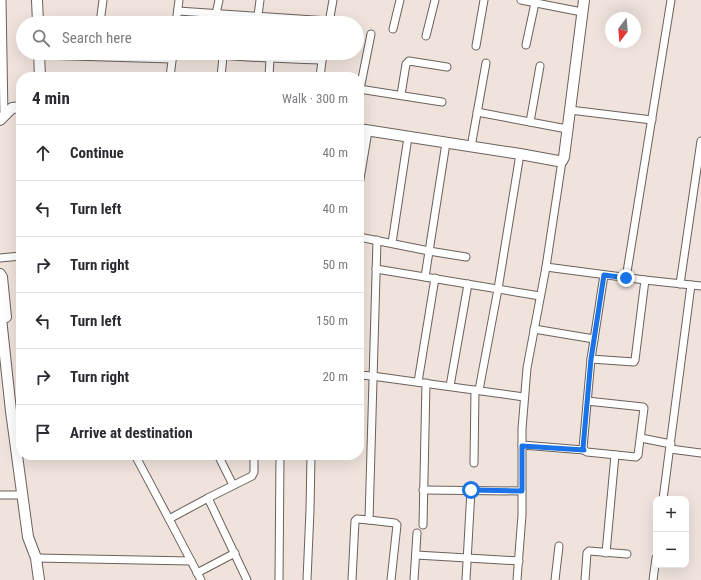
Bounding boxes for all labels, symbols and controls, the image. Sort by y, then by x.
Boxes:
north arrow [605,12,641,48]
search box [16,16,364,60]
icon: search [30,27,52,49]
text: Search here [62,29,132,47]
text: 4 min [32,88,70,108]
text: Walk · 300 m [282,91,348,106]
icon: ahead [32,142,54,164]
text: Continue [70,144,124,162]
text: 40 m [322,145,348,160]
icon: left [32,198,54,220]
text: Turn left [70,200,121,218]
text: 40 m [322,201,348,216]
icon: right [32,254,54,276]
text: Turn right [70,256,129,274]
text: 50 m [322,257,348,272]
route end [617,269,635,287]
icon: left [32,310,54,332]
text: Turn left [70,312,121,330]
text: 150 m [316,313,348,328]
icon: right [32,366,54,388]
text: Turn right [70,368,129,386]
text: 20 m [322,369,348,384]
icon: arrive [32,422,54,444]
text: Arrive at destination [70,424,193,442]
route start [462,481,480,499]
map controls [653,496,689,568]
button: + [653,496,689,532]
button: − [653,532,689,568]

